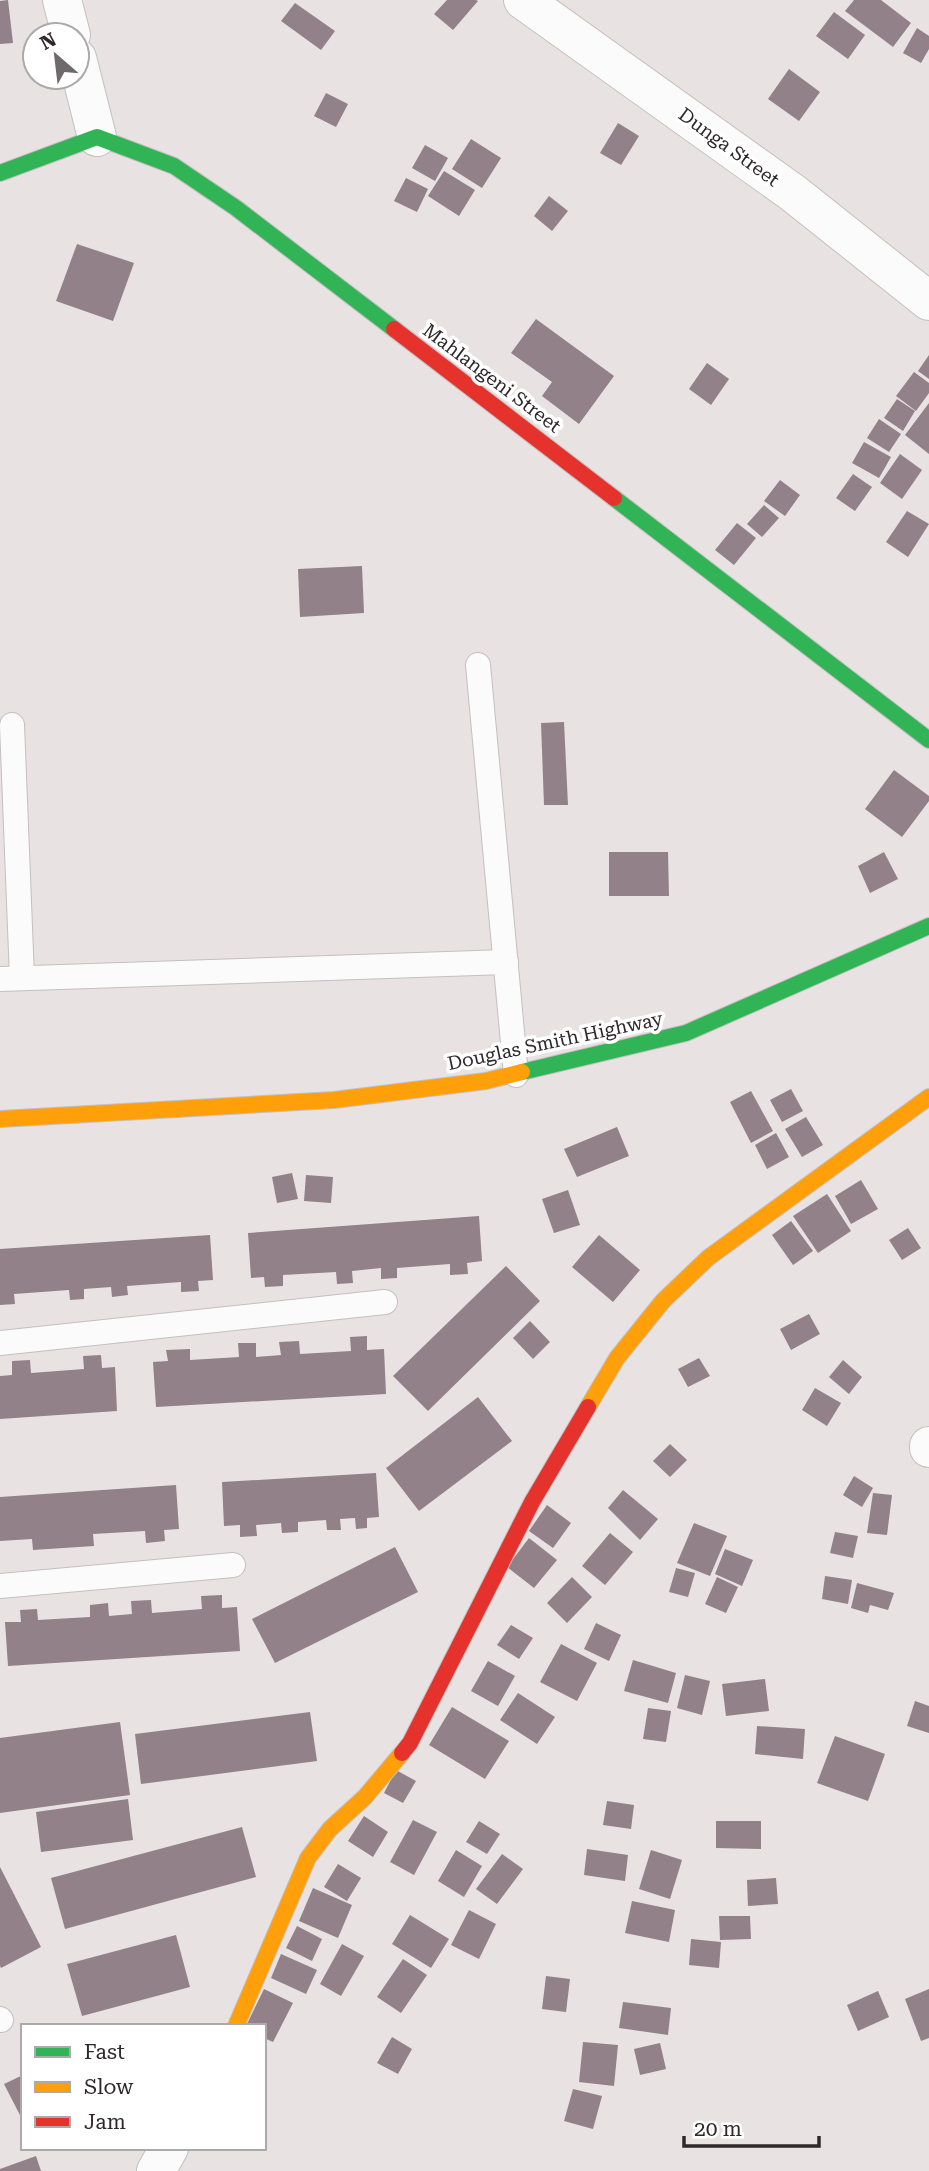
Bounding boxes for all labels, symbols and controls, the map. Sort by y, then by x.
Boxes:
north arrow [21,21,91,91]
text: N [36,28,60,55]
street label: Dunga Street [674,103,784,191]
street label: Mahlangeni Street [418,319,566,437]
street label: Douglas Smith Highway [445,1007,666,1075]
legend [21,2024,266,2150]
text: Fast [84,2040,125,2064]
text: Slow [84,2075,134,2099]
scale bar [684,2104,819,2148]
text: Jam [84,2110,126,2134]
text: 20 m [694,2117,742,2141]

